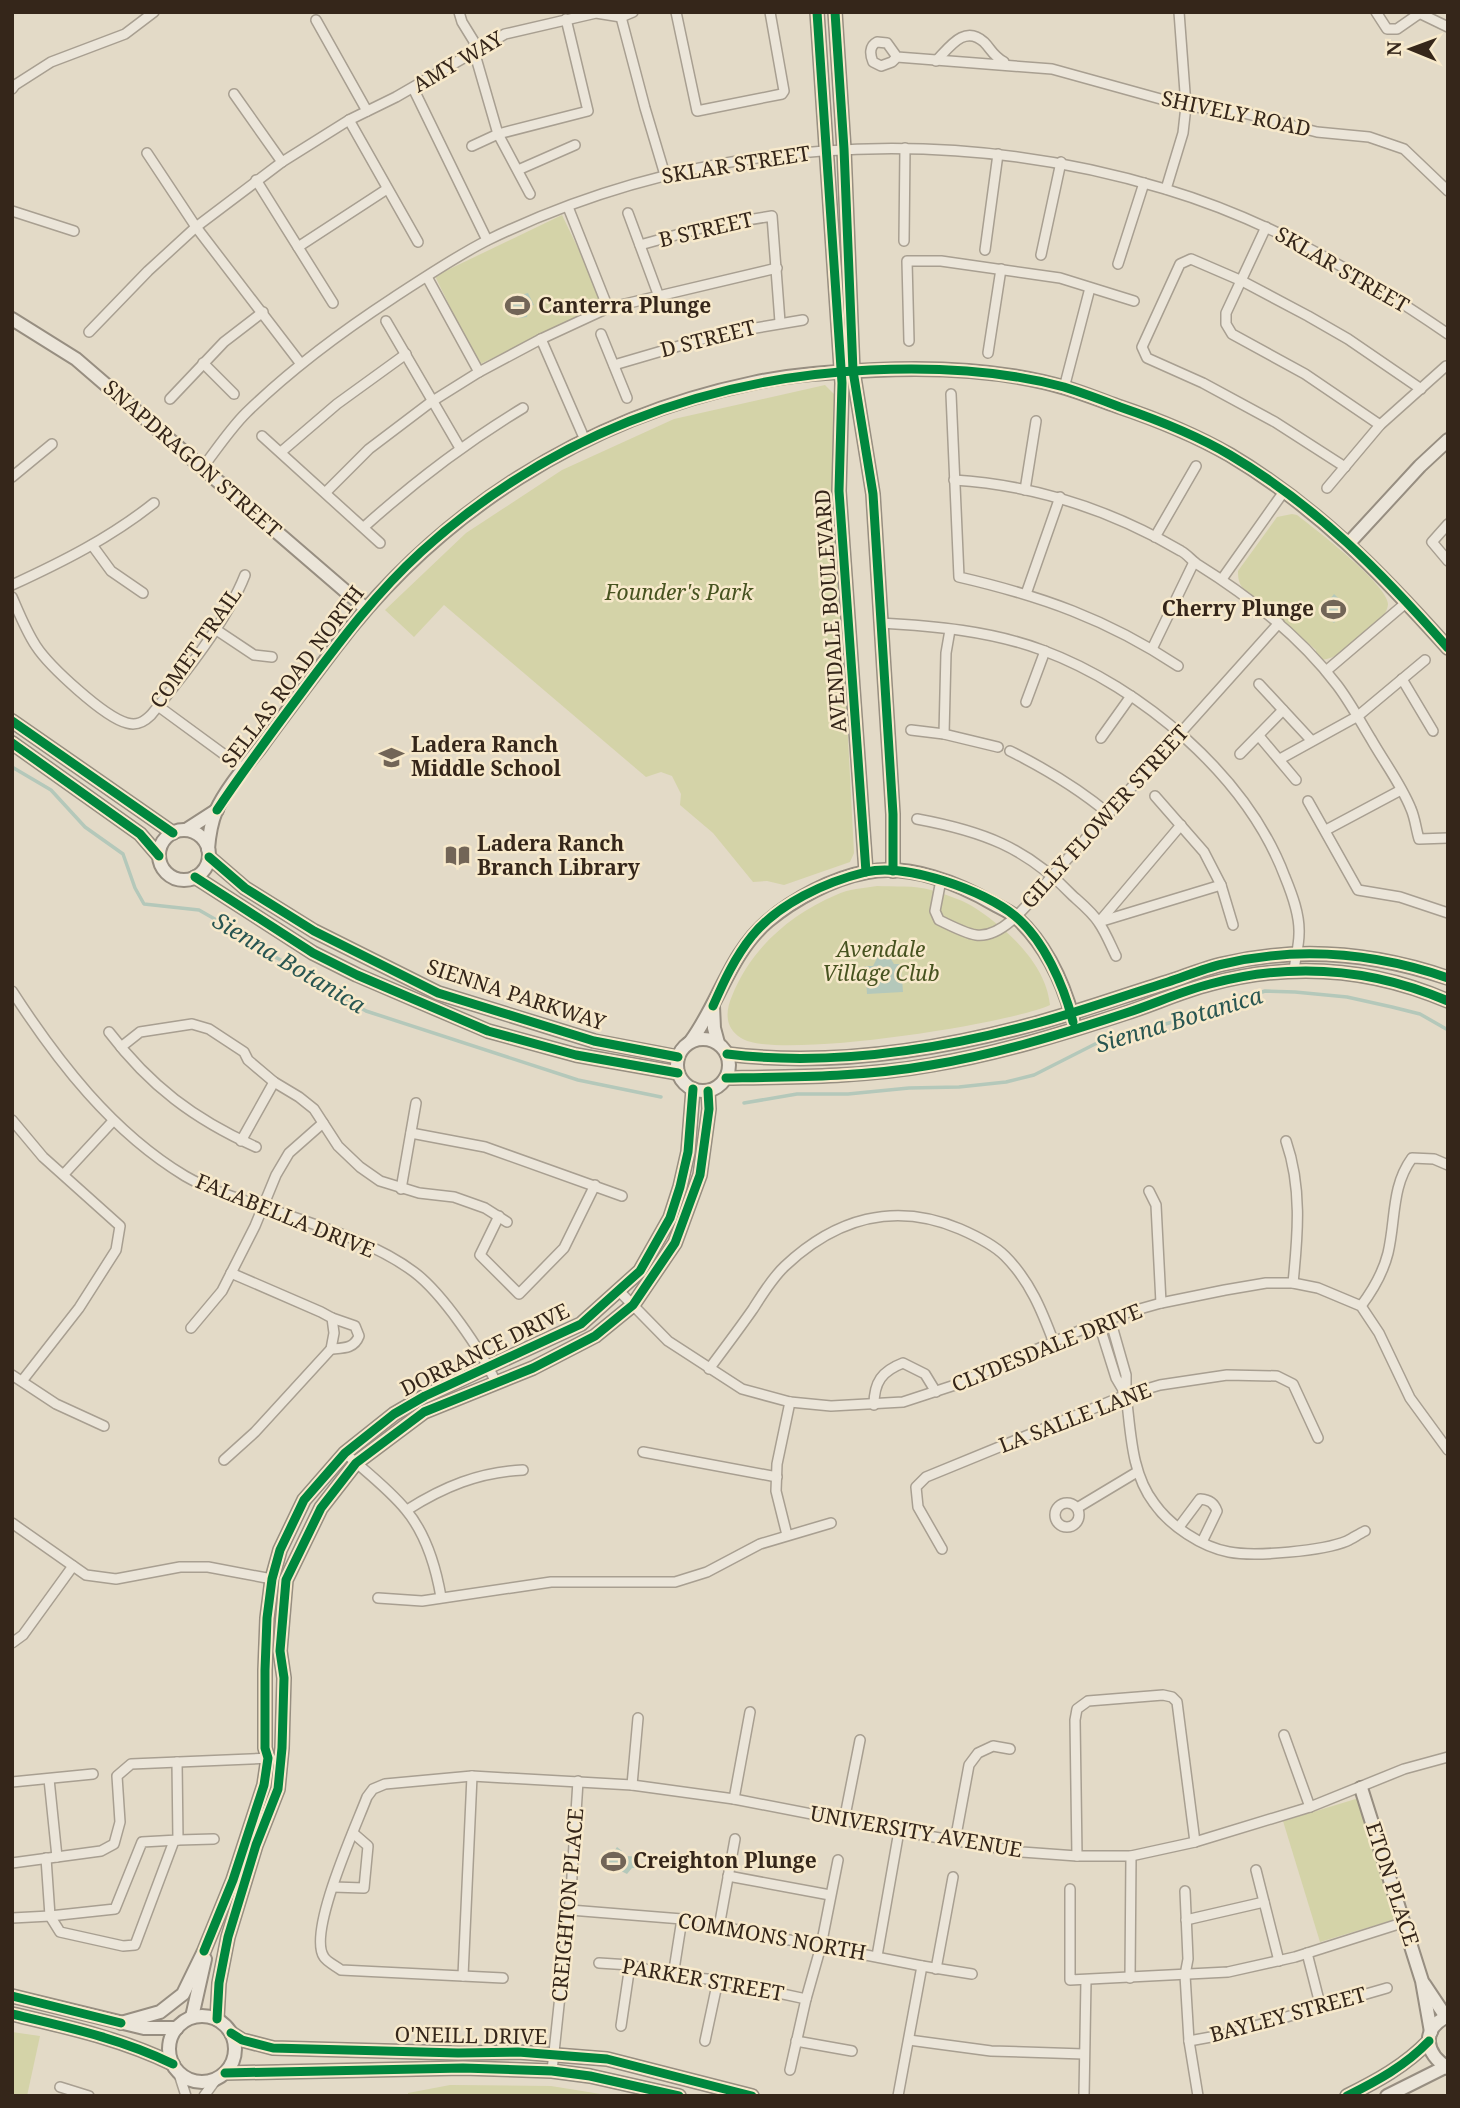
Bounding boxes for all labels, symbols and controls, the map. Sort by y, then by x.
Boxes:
north arrow [1376,14,1446,84]
street label: AMY WAY [407,24,509,98]
text: N [1381,41,1407,56]
street label: SHIVELY ROAD [1159,84,1313,143]
street label: SKLAR STREET [660,138,812,190]
street label: B STREET [656,205,756,253]
street label: SKLAR STREET [1271,220,1415,319]
place label: Canterra Plunge [538,291,711,319]
sports icon: Canterra Plunge [504,292,532,320]
street label: D STREET [657,313,759,363]
street label: SNAPDRAGON STREET [98,373,288,543]
street label: AVENDALE BOULEVARD [808,488,852,734]
park label: Founder's Park [604,578,754,606]
street label: SELLAS ROAD NORTH [215,580,370,773]
street label: COMET TRAIL [143,581,247,714]
place label: Cherry Plunge [1162,594,1314,622]
sports icon: Cherry Plunge [1320,595,1348,623]
street label: GILLY FLOWER STREET [1014,719,1194,914]
place label: Ladera Ranch Middle School [411,730,562,782]
school or university icon: Ladera Ranch Middle School [377,743,405,771]
place label: Ladera Ranch Branch Library [477,829,641,881]
library icon: Ladera Ranch Branch Library [443,842,471,870]
water label: Sienna Botanica [207,904,372,1021]
park label: Avendale Village Club [823,935,939,987]
street label: SIENNA PARKWAY [423,952,610,1036]
water label: Sienna Botanica [1091,978,1267,1060]
street label: FALABELLA DRIVE [192,1166,379,1264]
street label: DORRANCE DRIVE [395,1296,574,1402]
street label: CLYDESDALE DRIVE [947,1296,1146,1398]
street label: LA SALLE LANE [995,1375,1155,1459]
street label: UNIVERSITY AVENUE [808,1799,1024,1863]
street label: CREIGHTON PLACE [545,1807,589,2003]
street label: ETON PLACE [1360,1818,1426,1949]
place label: Creighton Plunge [633,1846,817,1874]
sports icon: Creighton Plunge [599,1847,627,1875]
street label: COMMONS NORTH [676,1906,869,1966]
street label: PARKER STREET [620,1951,786,2007]
street label: BAYLEY STREET [1206,1980,1369,2048]
street label: O'NEILL DRIVE [394,2020,548,2050]

